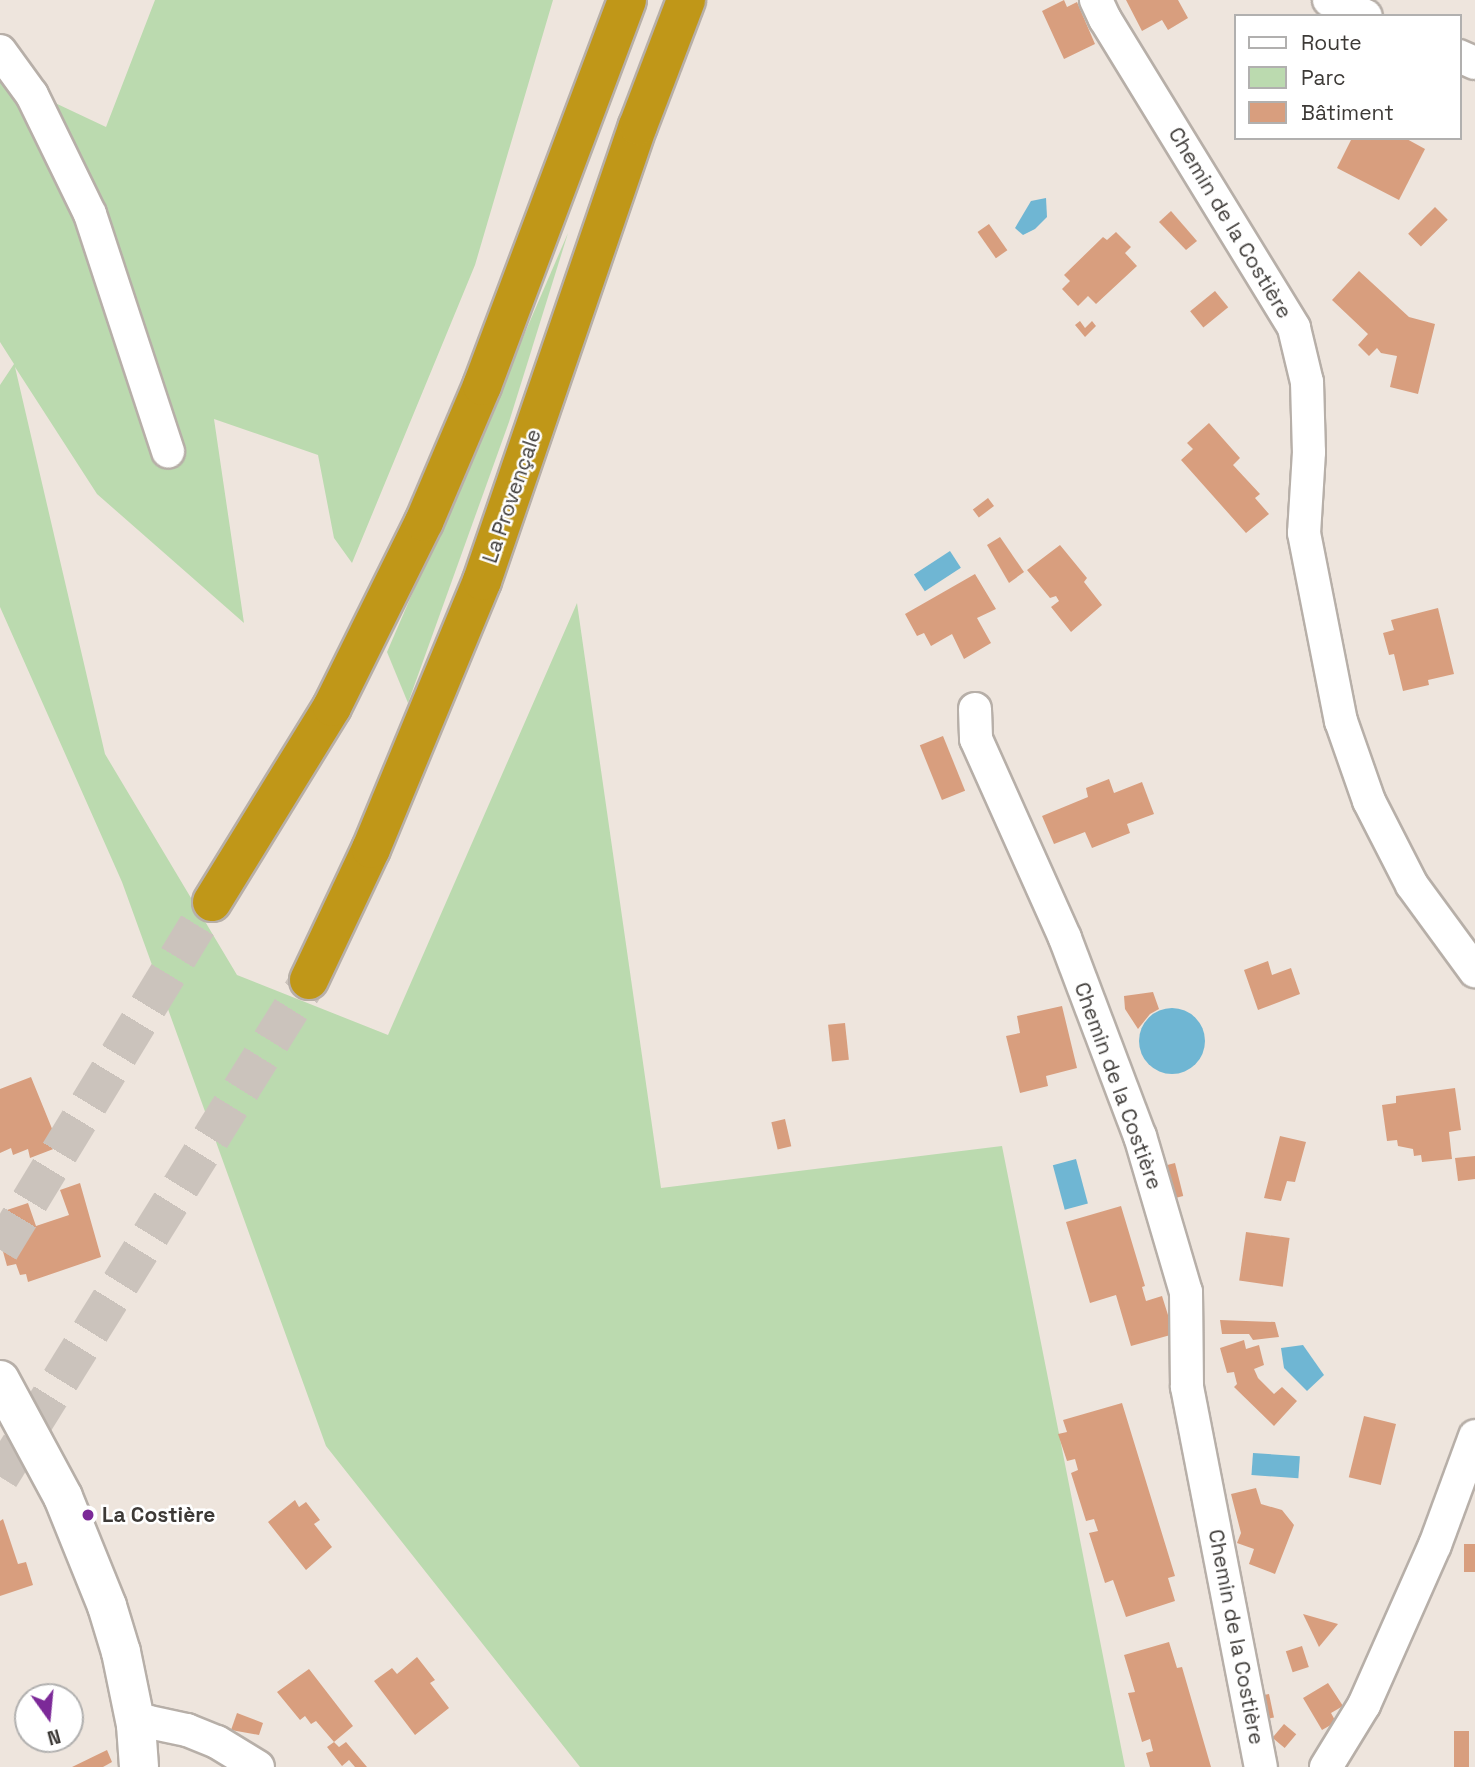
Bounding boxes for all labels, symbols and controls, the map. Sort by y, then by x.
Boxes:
legend [1234,14,1461,140]
text: Route [1301,29,1362,56]
text: Parc [1301,64,1346,91]
text: Bâtiment [1301,99,1394,126]
street label: Chemin de la Costière [1163,123,1297,323]
street label: La Provençale [477,426,547,566]
street label: Chemin de la Costière [1069,979,1167,1193]
place label: La Costière [102,1502,215,1528]
marker: La Costière [80,1507,96,1523]
street label: Chemin de la Costière [1203,1527,1269,1747]
north arrow [14,1683,84,1753]
text: N [45,1723,63,1751]

